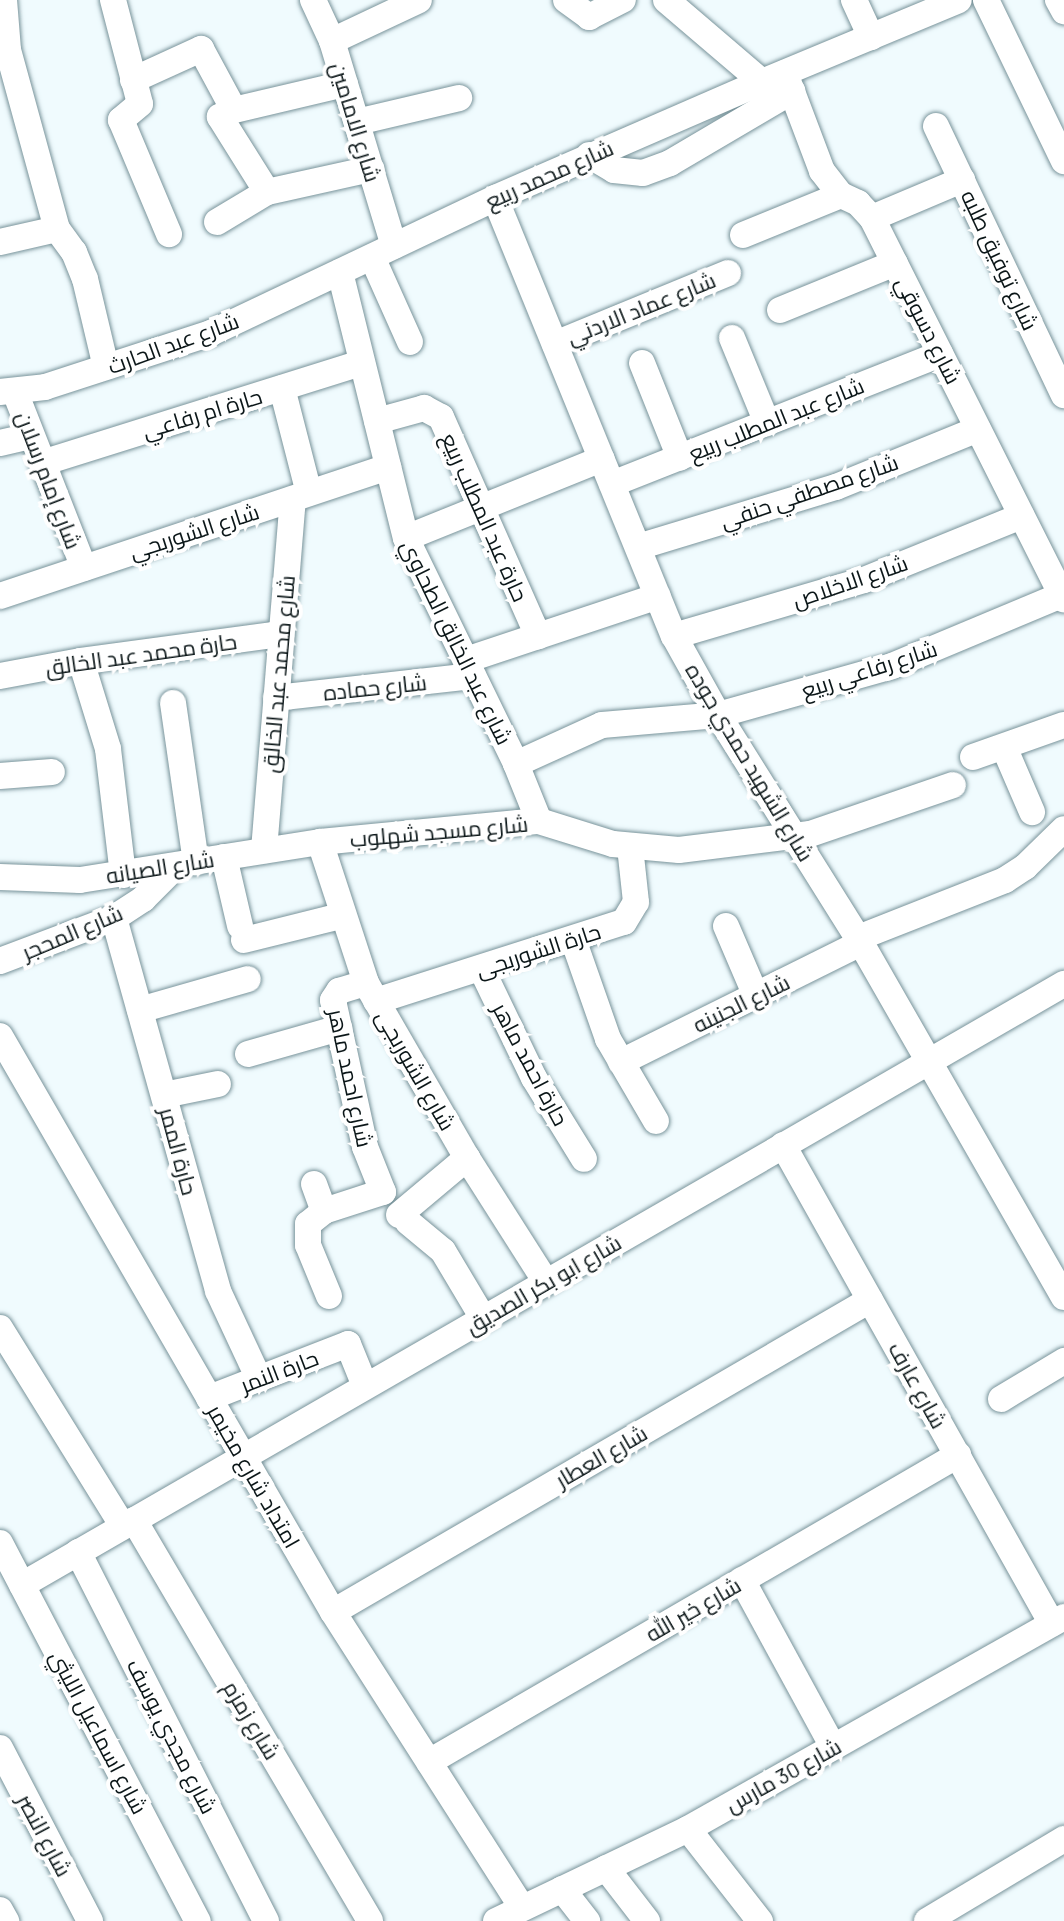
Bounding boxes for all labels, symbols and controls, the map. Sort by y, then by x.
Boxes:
street label: شارع الامامين [325,59,387,185]
street label: شارع محمد ربيع [481,134,617,214]
street label: شارع توفيق طلبه [956,186,1044,334]
street label: شارع عماد الاردني [563,266,719,350]
street label: شارع دسوقي [891,272,967,388]
street label: شارع عبد الحارث [104,307,242,379]
street label: شارع عبد المطلب ربيع [684,372,868,466]
street label: حارة ام رفاعي [139,382,265,444]
street label: شارع إمام رسلان [11,408,87,552]
street label: حارة عبد المطلب ربيع [436,429,534,605]
street label: شارع مصطفي حنفي [717,448,901,534]
street label: شارع الشوربجي [126,498,262,564]
street label: شارع عبد الخالق الطحاوي [396,535,518,749]
street label: شارع الاخلاص [789,549,911,613]
street label: شارع محمد عبد الخالق [256,574,300,774]
street label: حارة محمد عبد الخالق [43,627,239,681]
street label: شارع رفاعي ربيع [798,635,940,703]
street label: شارع الشهيد حمدي جوده [680,658,820,866]
street label: شارع حماده [322,668,428,706]
street label: شارع مسجد شهلوب [349,810,529,852]
street label: شارع الصيانه [104,845,216,889]
street label: شارع المحجر [18,899,126,965]
street label: حارة الشوربجى [472,917,604,983]
street label: شارع الجنينه [688,968,794,1038]
street label: حارة احمد ماهر [488,998,574,1130]
street label: شارع الشوربجى [371,1005,461,1135]
street label: شارع احمد ماهر [323,1006,379,1150]
street label: حارة الممر [155,1104,203,1198]
street label: شارع ابو بكر الصديق [460,1229,626,1339]
street label: شارع عارف [883,1337,953,1433]
street label: حارة النمر [236,1344,322,1398]
street label: امتداد شارع مخيمر [202,1399,306,1553]
street label: شارع العطار [550,1419,652,1493]
street label: شارع خير الله [641,1571,745,1647]
street label: شارع اسماعيل الليثي [45,1646,153,1818]
street label: شارع مجدي يوسف [122,1654,222,1818]
street label: شارع زمزم [218,1676,286,1764]
street label: شارع 30 مارس [721,1732,845,1818]
street label: شارع النصر [12,1789,78,1881]

